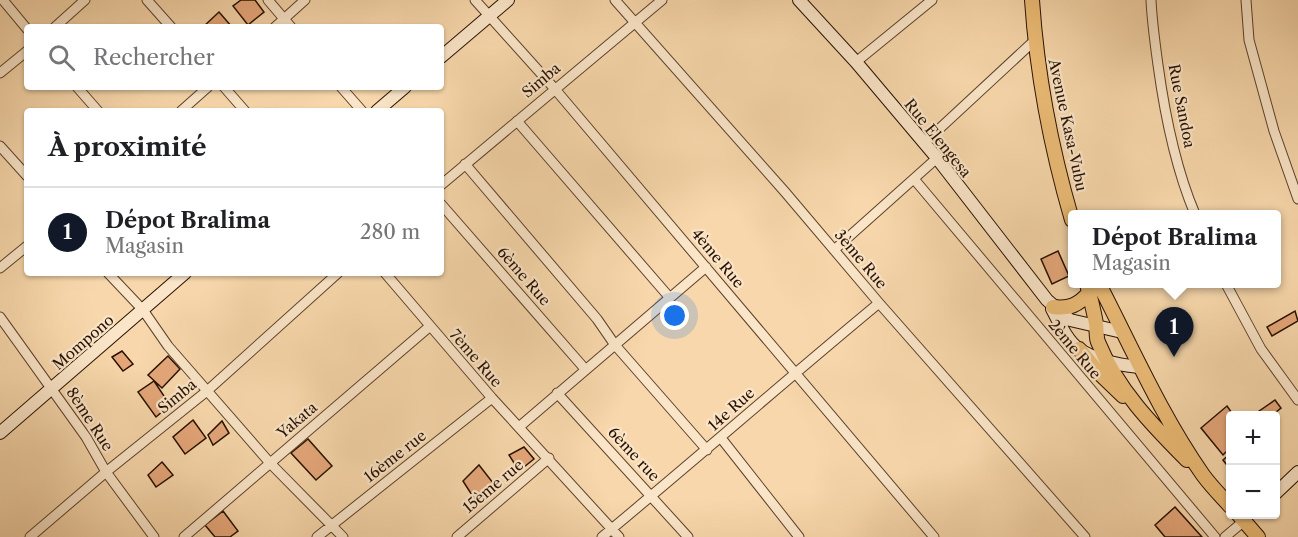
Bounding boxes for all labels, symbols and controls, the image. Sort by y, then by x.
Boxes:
search box [24,24,444,90]
icon: search [45,41,78,74]
text: Rechercher [93,44,215,71]
street label: Avenue Kasa-Vubu [1044,56,1091,193]
street label: Simba [518,58,564,102]
street label: Rue Sandoa [1165,62,1199,150]
street label: Rue Elengesa [900,95,976,181]
text: À proximité [48,131,207,163]
text: Dépot Bralima [105,207,270,234]
popup [1068,210,1281,288]
text: 1 [63,220,72,244]
text: 280 m [360,220,420,244]
street label: 4ème Rue [688,224,748,292]
text: Dépot Bralima [1092,224,1257,251]
street label: 3ème Rue [831,225,891,293]
text: Magasin [105,234,184,258]
street label: 6ème Rue [493,243,555,309]
text: Magasin [1092,251,1171,275]
your location [660,301,689,330]
pin: 1 [1154,308,1194,357]
street label: Mompono [48,310,118,374]
street label: 2ème Rue [1045,315,1105,383]
street label: 7ème Rue [446,325,506,391]
street label: Simba [154,375,200,417]
street label: 14e Rue [704,383,758,435]
street label: 8ème Rue [62,384,118,454]
street label: Yakata [272,398,321,443]
map controls [1226,411,1280,519]
button: + [1226,411,1280,465]
street label: 6ème rue [604,423,664,485]
street label: 16ème rue [360,426,430,486]
street label: 15ème rue [459,455,527,517]
button: − [1226,465,1280,519]

